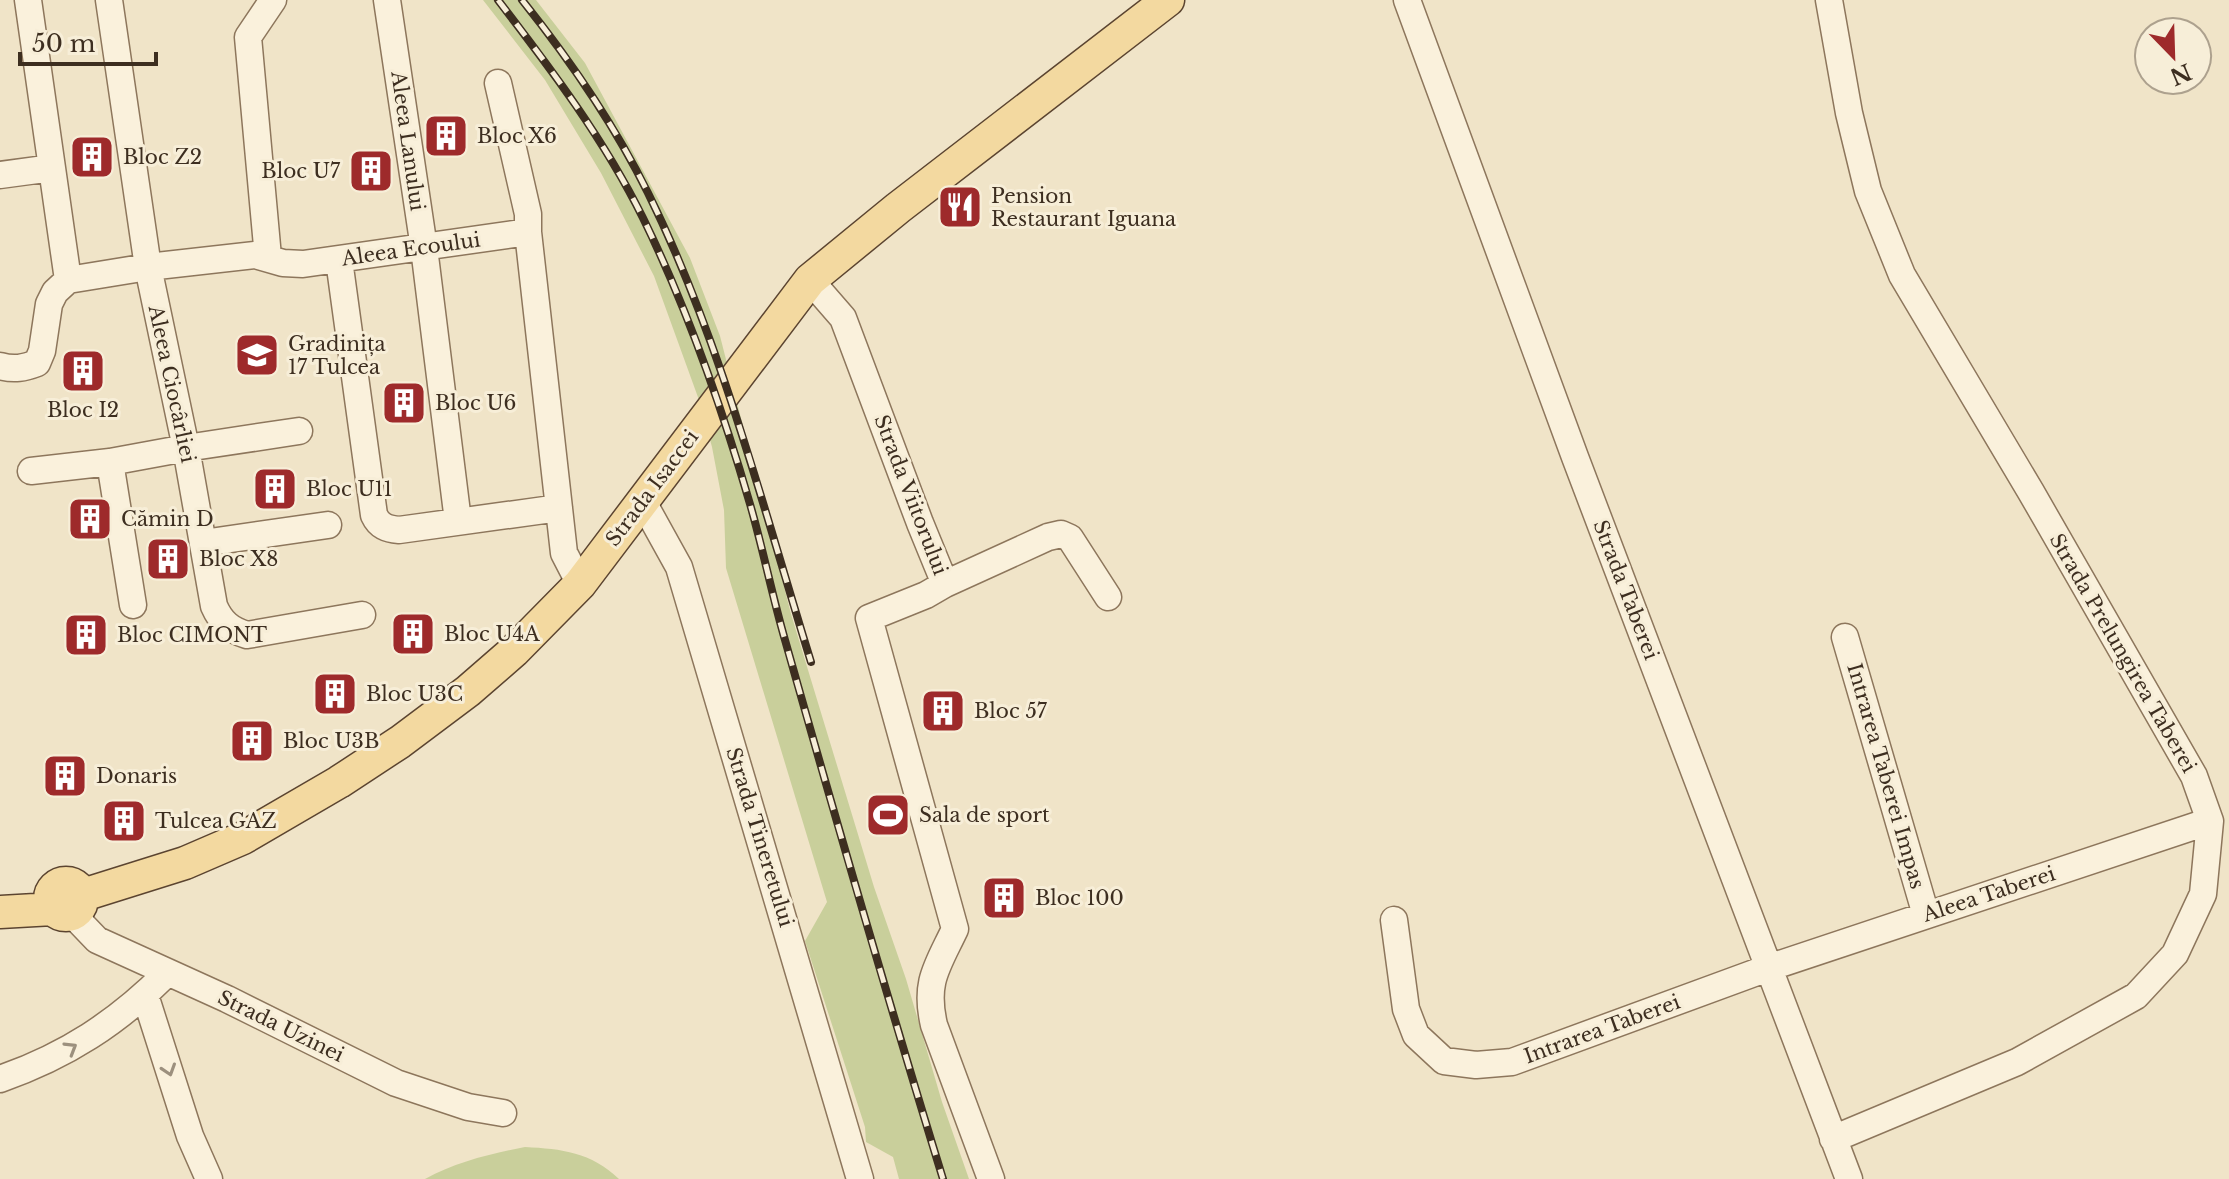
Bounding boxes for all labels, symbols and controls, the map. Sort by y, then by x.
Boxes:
scale bar [20,16,156,66]
north arrow [2133,16,2213,96]
text: 50 m [32,29,96,58]
text: N [2166,57,2195,91]
street label: Aleea Lanului [386,69,430,213]
building icon: Bloc X6 [422,112,470,160]
place label: Bloc X6 [477,124,557,148]
building icon: Bloc Z2 [68,133,116,181]
place label: Bloc Z2 [123,145,202,169]
building icon: Bloc U7 [347,147,395,195]
place label: Bloc U7 [261,159,341,183]
restaurant icon: Pension Restaurant Iguana [936,183,984,231]
place label: Pension Restaurant Iguana [991,184,1177,231]
street label: Aleea Ecoului [339,227,482,271]
street label: Aleea Ciocârliei [143,302,200,465]
school or university icon: Gradinița 17 Tulcea [233,331,281,379]
place label: Gradinița 17 Tulcea [288,332,386,379]
building icon: Bloc I2 [59,347,107,395]
building icon: Bloc U6 [380,379,428,427]
place label: Bloc U6 [435,391,516,415]
place label: Bloc I2 [47,398,119,422]
street label: Strada Viitorului [869,411,953,579]
street label: Strada Isaccei [601,425,704,551]
building icon: Bloc U11 [251,465,299,513]
place label: Bloc U11 [306,477,392,501]
building icon: Cămin D [66,495,114,543]
place label: Cămin D [121,507,214,531]
street label: Strada Taberei [1588,517,1664,663]
street label: Strada Prelungirea Taberei [2045,529,2201,777]
building icon: Bloc X8 [144,535,192,583]
place label: Bloc X8 [199,547,278,571]
building icon: Bloc U4A [389,610,437,658]
building icon: Bloc CIMONT [62,611,110,659]
place label: Bloc U4A [444,622,540,646]
place label: Bloc CIMONT [117,623,267,647]
street label: Intrarea Taberei Impas [1842,660,1930,892]
building icon: Bloc U3C [311,670,359,718]
place label: Bloc U3C [366,682,463,706]
building icon: Bloc 57 [919,687,967,735]
place label: Bloc 57 [974,699,1048,723]
building icon: Bloc U3B [228,717,276,765]
place label: Bloc U3B [283,729,379,753]
street label: Strada Tineretului [721,744,799,930]
building icon: Donaris [41,752,89,800]
place label: Donaris [96,764,177,788]
sports icon: Sala de sport [864,791,912,839]
building icon: Tulcea GAZ [100,797,148,845]
place label: Sala de sport [919,803,1050,827]
place label: Tulcea GAZ [155,809,277,833]
street label: Aleea Taberei [1919,861,2059,927]
building icon: Bloc 100 [980,874,1028,922]
place label: Bloc 100 [1035,886,1124,910]
street label: Strada Uzinei [214,985,348,1067]
street label: Intrarea Taberei [1521,990,1683,1068]
one-way arrow [62,1042,77,1058]
one-way arrow [160,1062,176,1076]

